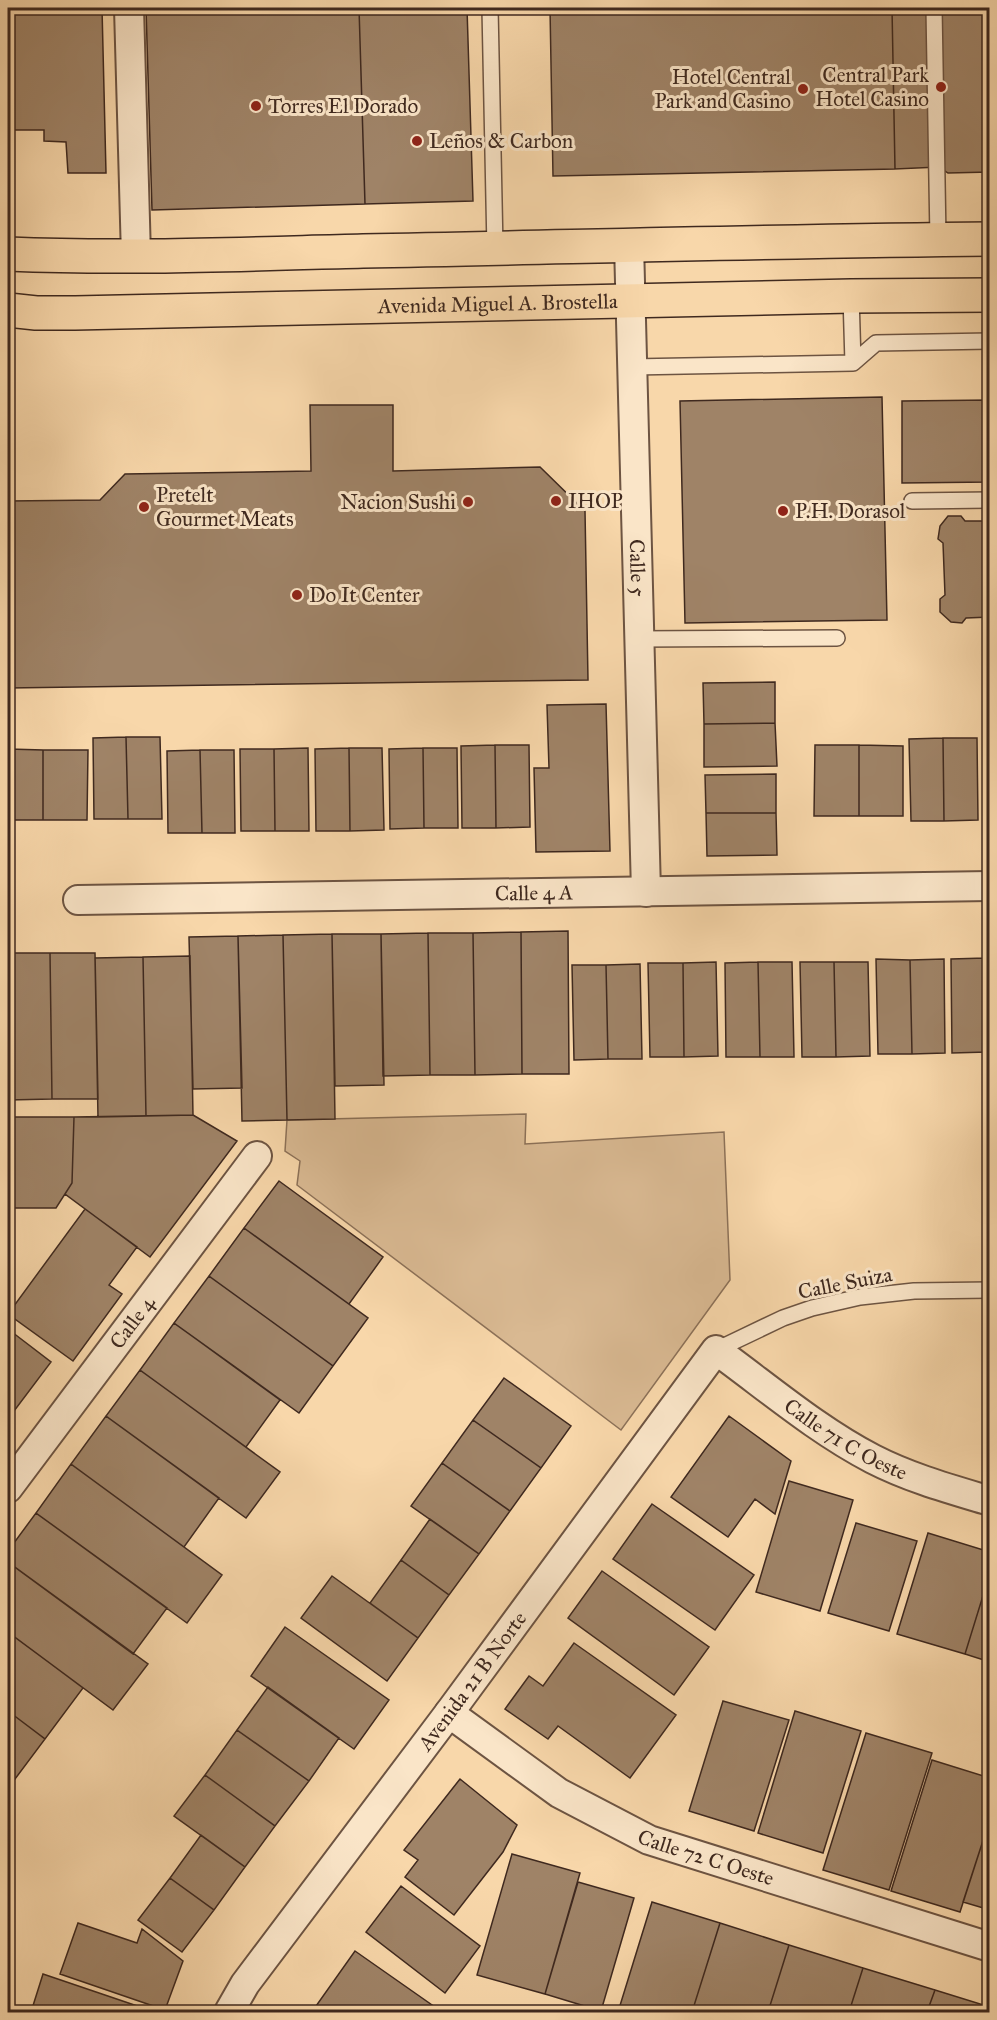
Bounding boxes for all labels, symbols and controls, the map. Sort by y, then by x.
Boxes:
place label: Central Park Hotel Casino [815,62,929,112]
place label: Hotel Central Park and Casino [654,64,791,114]
marker: Central Park Hotel Casino [934,80,948,94]
marker: Hotel Central Park and Casino [796,82,810,96]
place label: Torres El Dorado [268,93,419,119]
marker: Torres El Dorado [249,99,263,113]
place label: Leños & Carbon [429,128,573,154]
marker: Leños & Carbon [410,134,424,148]
street label: Avenida Miguel A. Brostella [376,288,618,319]
place label: Pretelt Gourmet Meats [156,482,294,532]
place label: IHOP [568,488,623,514]
place label: Nacion Sushi [340,489,456,515]
marker: IHOP [549,494,563,508]
marker: Nacion Sushi [461,495,475,509]
place label: P.H. Dorasol [795,498,906,524]
marker: Pretelt Gourmet Meats [137,500,151,514]
marker: P.H. Dorasol [776,504,790,518]
street label: Calle 5 [624,539,651,597]
place label: Do It Center [309,582,420,608]
marker: Do It Center [290,588,304,602]
street label: Calle 4 A [495,879,573,907]
street label: Calle Suiza [796,1261,894,1305]
street label: Calle 4 [104,1290,161,1354]
street label: Calle 71 C Oeste [779,1393,911,1486]
street label: Avenida 21 B Norte [412,1606,532,1757]
street label: Calle 72 C Oeste [633,1823,777,1891]

